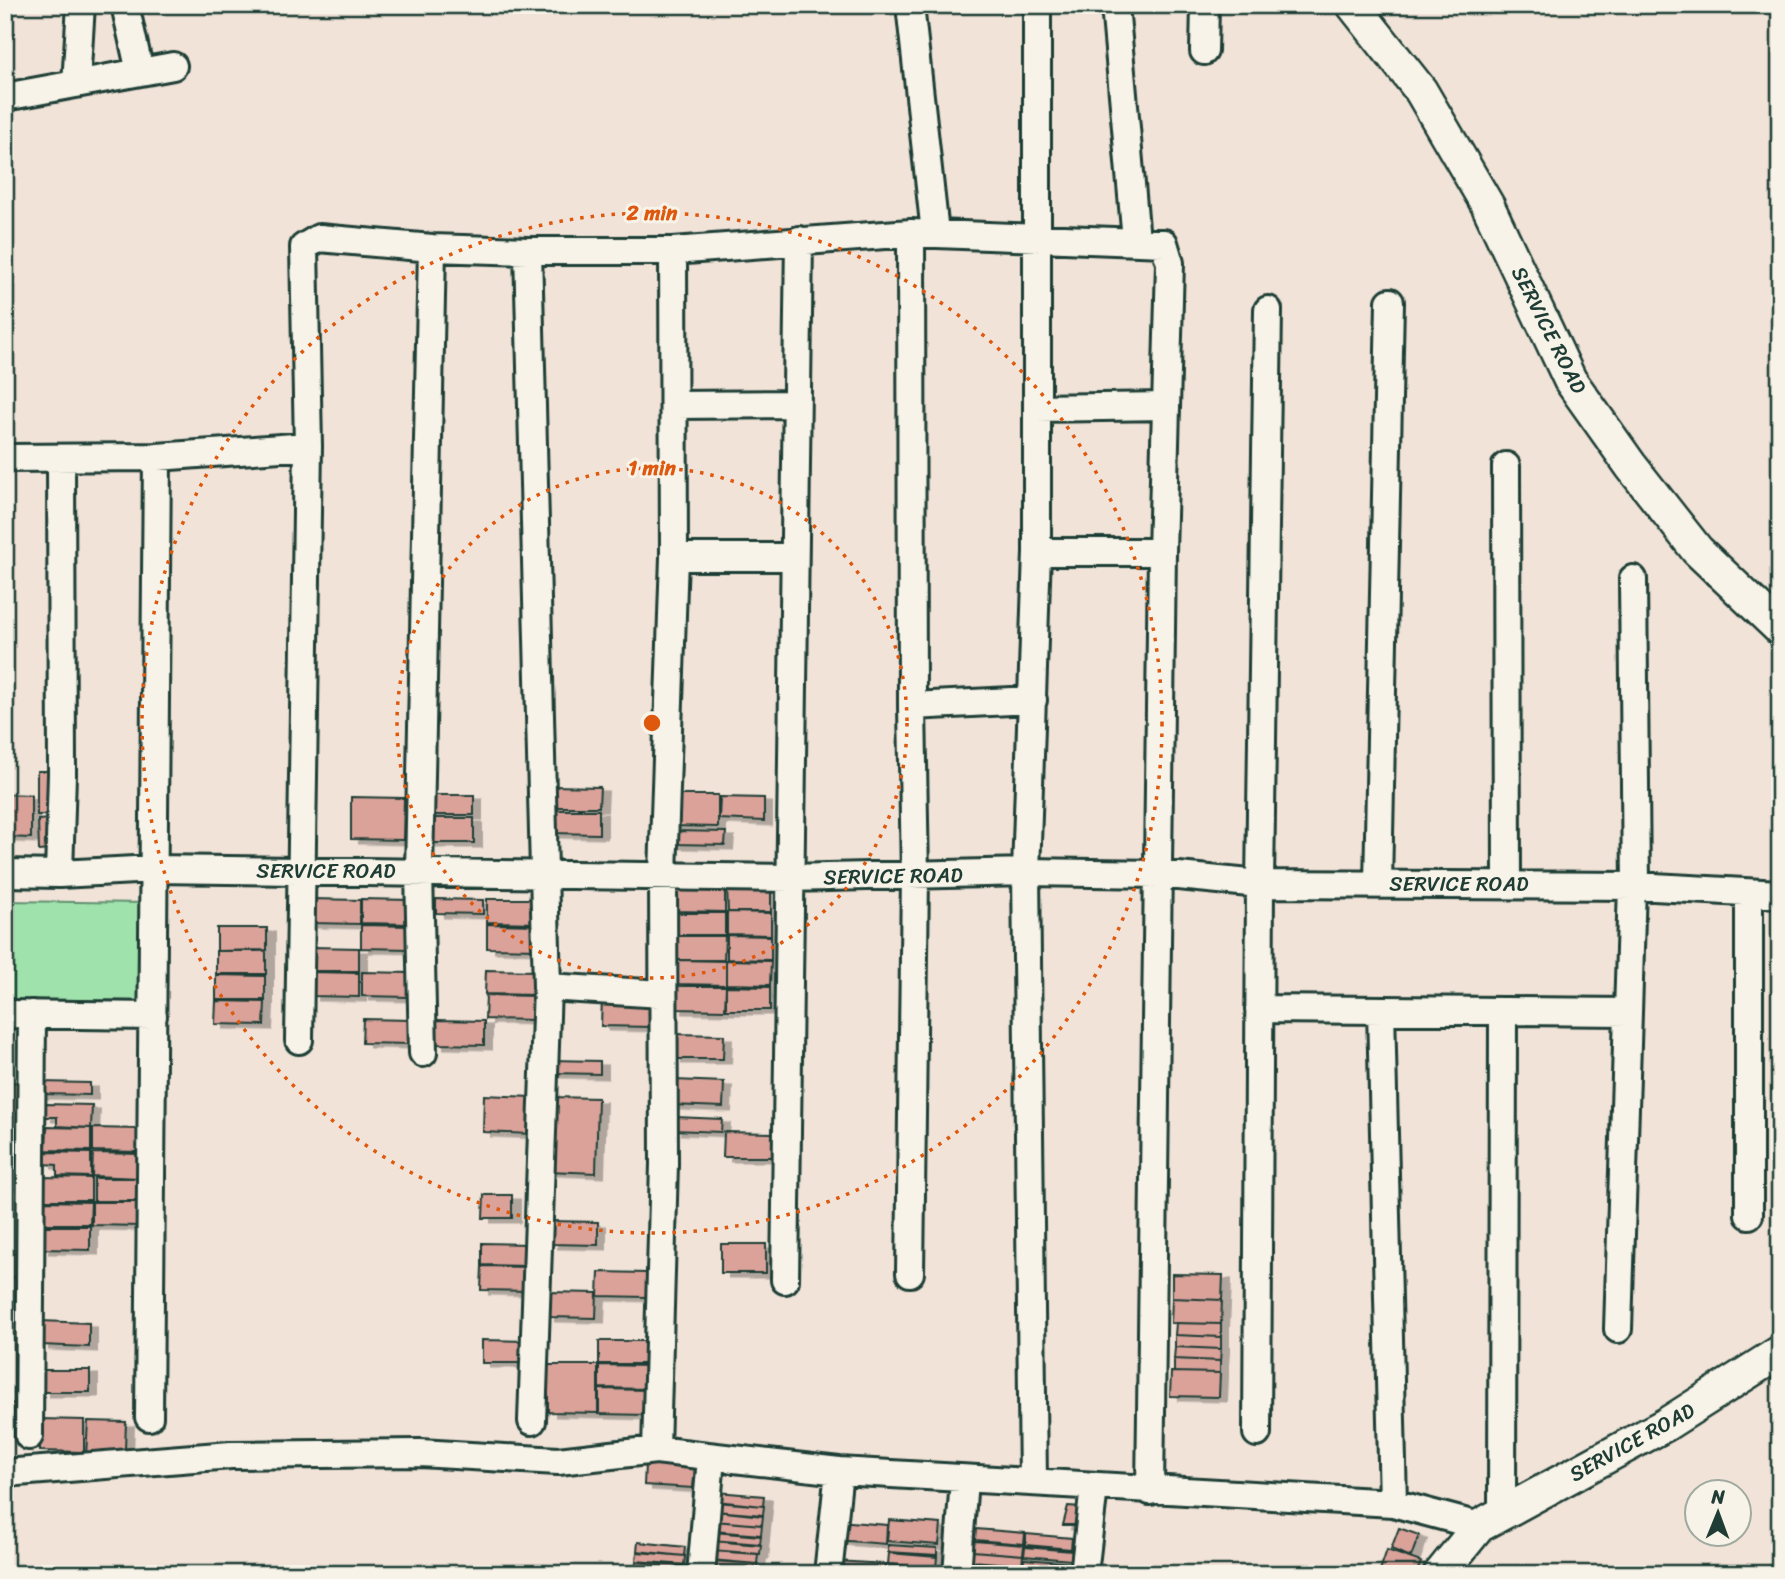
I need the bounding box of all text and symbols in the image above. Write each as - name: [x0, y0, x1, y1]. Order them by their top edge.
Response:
- text: 2 min: [626, 194, 678, 232]
- street label: SERVICE ROAD: [1500, 259, 1598, 401]
- text: 1 min: [628, 449, 677, 487]
- centre of rings: [640, 711, 664, 735]
- street label: SERVICE ROAD: [256, 852, 396, 890]
- street label: SERVICE ROAD: [823, 856, 963, 896]
- street label: SERVICE ROAD: [1389, 865, 1529, 903]
- street label: SERVICE ROAD: [1562, 1391, 1703, 1492]
- north arrow: [1684, 1478, 1754, 1548]
- text: N: [1710, 1480, 1726, 1513]

